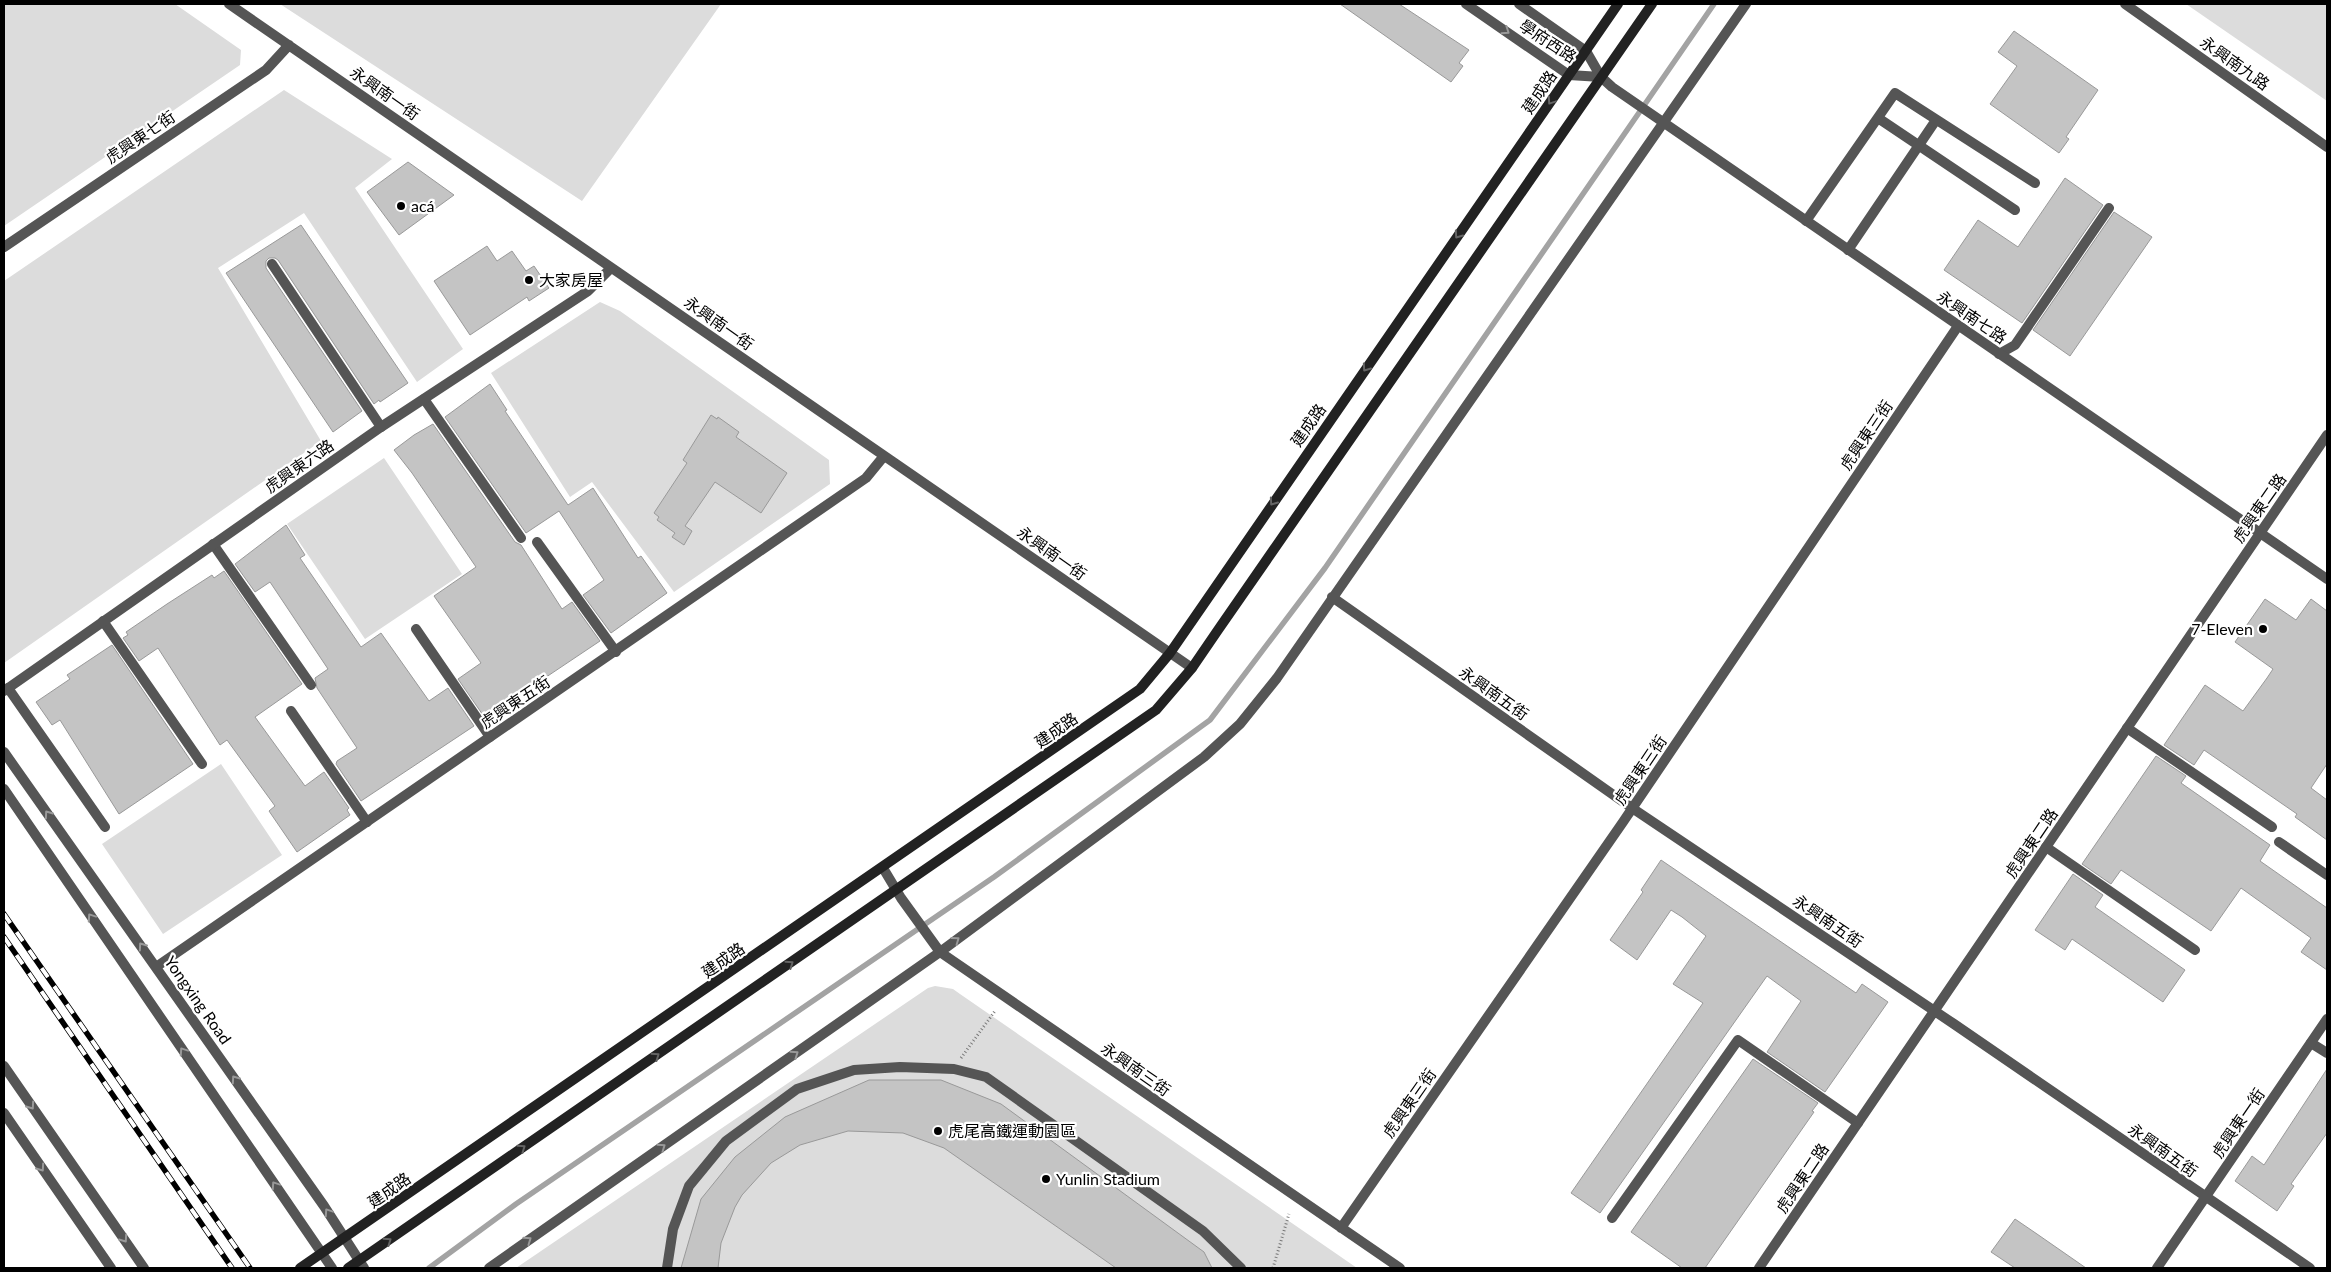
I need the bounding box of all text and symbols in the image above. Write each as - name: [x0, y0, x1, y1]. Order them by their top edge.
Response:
- street label: 學府西路: [1516, 15, 1580, 66]
- one-way arrow: [1500, 25, 1510, 34]
- street label: 永興南九路: [2197, 32, 2274, 93]
- street label: 永興南一街: [347, 62, 424, 123]
- street label: 建成路: [1517, 67, 1560, 117]
- one-way arrow: [1548, 96, 1557, 105]
- street label: 虎興東七街: [101, 106, 178, 167]
- place label: acá: [411, 196, 435, 215]
- marker: acá: [395, 200, 407, 212]
- one-way arrow: [1455, 229, 1464, 239]
- place label: 大家房屋: [539, 270, 603, 289]
- marker: 大家房屋: [523, 274, 535, 286]
- street label: 永興南七路: [1934, 286, 2011, 347]
- street label: 永興南一街: [681, 292, 758, 353]
- one-way arrow: [1363, 363, 1372, 372]
- street label: 虎興東三街: [1835, 396, 1896, 473]
- street label: 建成路: [1286, 400, 1329, 450]
- street label: 虎興東六路: [260, 435, 337, 496]
- street label: 虎興東二路: [2228, 469, 2289, 546]
- one-way arrow: [1270, 496, 1279, 506]
- street label: 永興南一街: [1014, 522, 1091, 583]
- place label: 7-Eleven: [2191, 619, 2253, 638]
- marker: 7-Eleven: [2257, 623, 2269, 635]
- street label: 永興南五街: [1456, 662, 1533, 723]
- street label: 虎興東五街: [476, 671, 553, 732]
- street label: 建成路: [1031, 708, 1081, 751]
- street label: 虎興東三街: [1609, 731, 1670, 808]
- street label: 虎興東二路: [2000, 804, 2061, 881]
- one-way arrow: [45, 811, 53, 820]
- street label: 永興南五街: [1790, 890, 1867, 951]
- one-way arrow: [88, 913, 98, 922]
- one-way arrow: [950, 937, 960, 946]
- street label: 建成路: [698, 938, 748, 981]
- one-way arrow: [139, 943, 148, 952]
- street label: Yongxing Road: [161, 952, 236, 1047]
- one-way arrow: [784, 961, 793, 970]
- street label: 永興南三街: [1098, 1038, 1175, 1099]
- one-way arrow: [180, 1047, 189, 1056]
- one-way arrow: [789, 1051, 798, 1060]
- one-way arrow: [650, 1053, 660, 1062]
- street label: 虎興東三街: [1378, 1064, 1439, 1141]
- one-way arrow: [232, 1076, 241, 1085]
- street label: 虎興東一街: [2207, 1084, 2268, 1161]
- one-way arrow: [25, 1100, 34, 1109]
- street label: 永興南五街: [2125, 1119, 2202, 1180]
- place label: 虎尾高鐵運動園區: [948, 1121, 1076, 1140]
- marker: 虎尾高鐵運動園區: [932, 1125, 944, 1137]
- street label: 虎興東二路: [1771, 1139, 1832, 1216]
- one-way arrow: [656, 1144, 665, 1153]
- one-way arrow: [517, 1145, 526, 1155]
- one-way arrow: [35, 1162, 44, 1171]
- street label: 建成路: [364, 1168, 414, 1211]
- place label: Yunlin Stadium: [1056, 1169, 1160, 1188]
- marker: Yunlin Stadium: [1040, 1173, 1052, 1185]
- one-way arrow: [272, 1181, 281, 1190]
- one-way arrow: [325, 1209, 334, 1218]
- one-way arrow: [118, 1234, 127, 1243]
- one-way arrow: [523, 1237, 532, 1246]
- one-way arrow: [382, 1238, 392, 1247]

